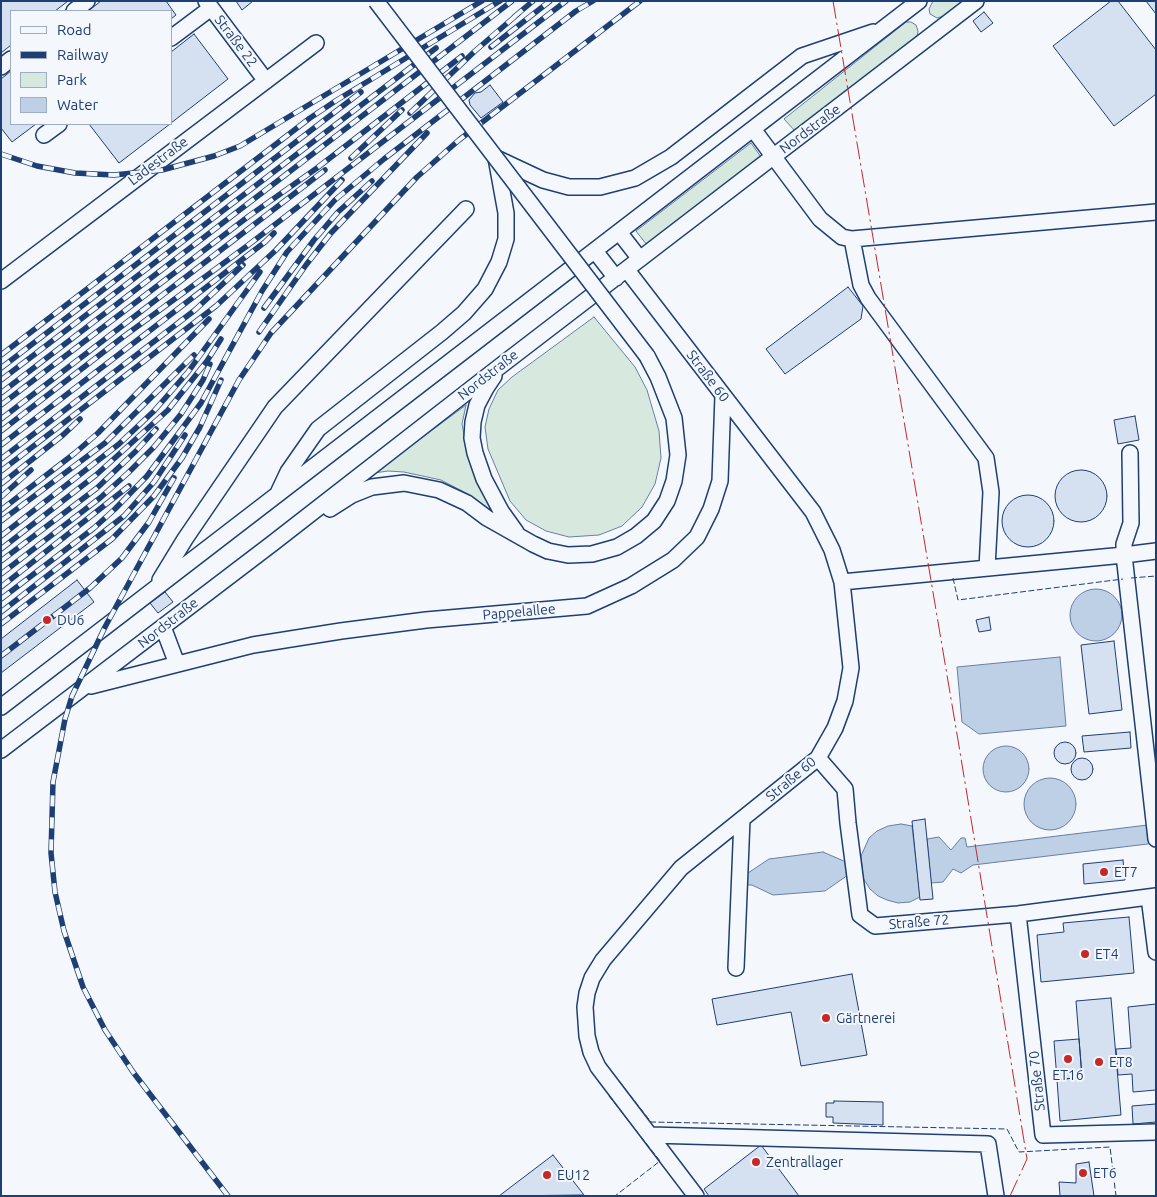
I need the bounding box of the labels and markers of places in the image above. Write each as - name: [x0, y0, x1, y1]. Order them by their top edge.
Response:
- place label: DU6: [57, 612, 84, 628]
- marker: DU6: [41, 614, 53, 626]
- place label: ET7: [1114, 864, 1138, 880]
- marker: ET7: [1098, 866, 1110, 878]
- place label: ET4: [1095, 946, 1119, 962]
- marker: ET4: [1079, 948, 1091, 960]
- place label: Gärtnerei: [836, 1010, 895, 1026]
- marker: Gärtnerei: [820, 1012, 832, 1024]
- marker: ET16: [1062, 1053, 1074, 1065]
- place label: ET8: [1109, 1054, 1133, 1070]
- marker: ET8: [1093, 1056, 1105, 1068]
- place label: ET16: [1052, 1067, 1084, 1083]
- place label: Zentrallager: [766, 1154, 843, 1170]
- marker: Zentrallager: [750, 1156, 762, 1168]
- place label: ET6: [1093, 1165, 1117, 1181]
- place label: EU12: [557, 1167, 590, 1183]
- marker: ET6: [1077, 1167, 1089, 1179]
- marker: EU12: [541, 1169, 553, 1181]

